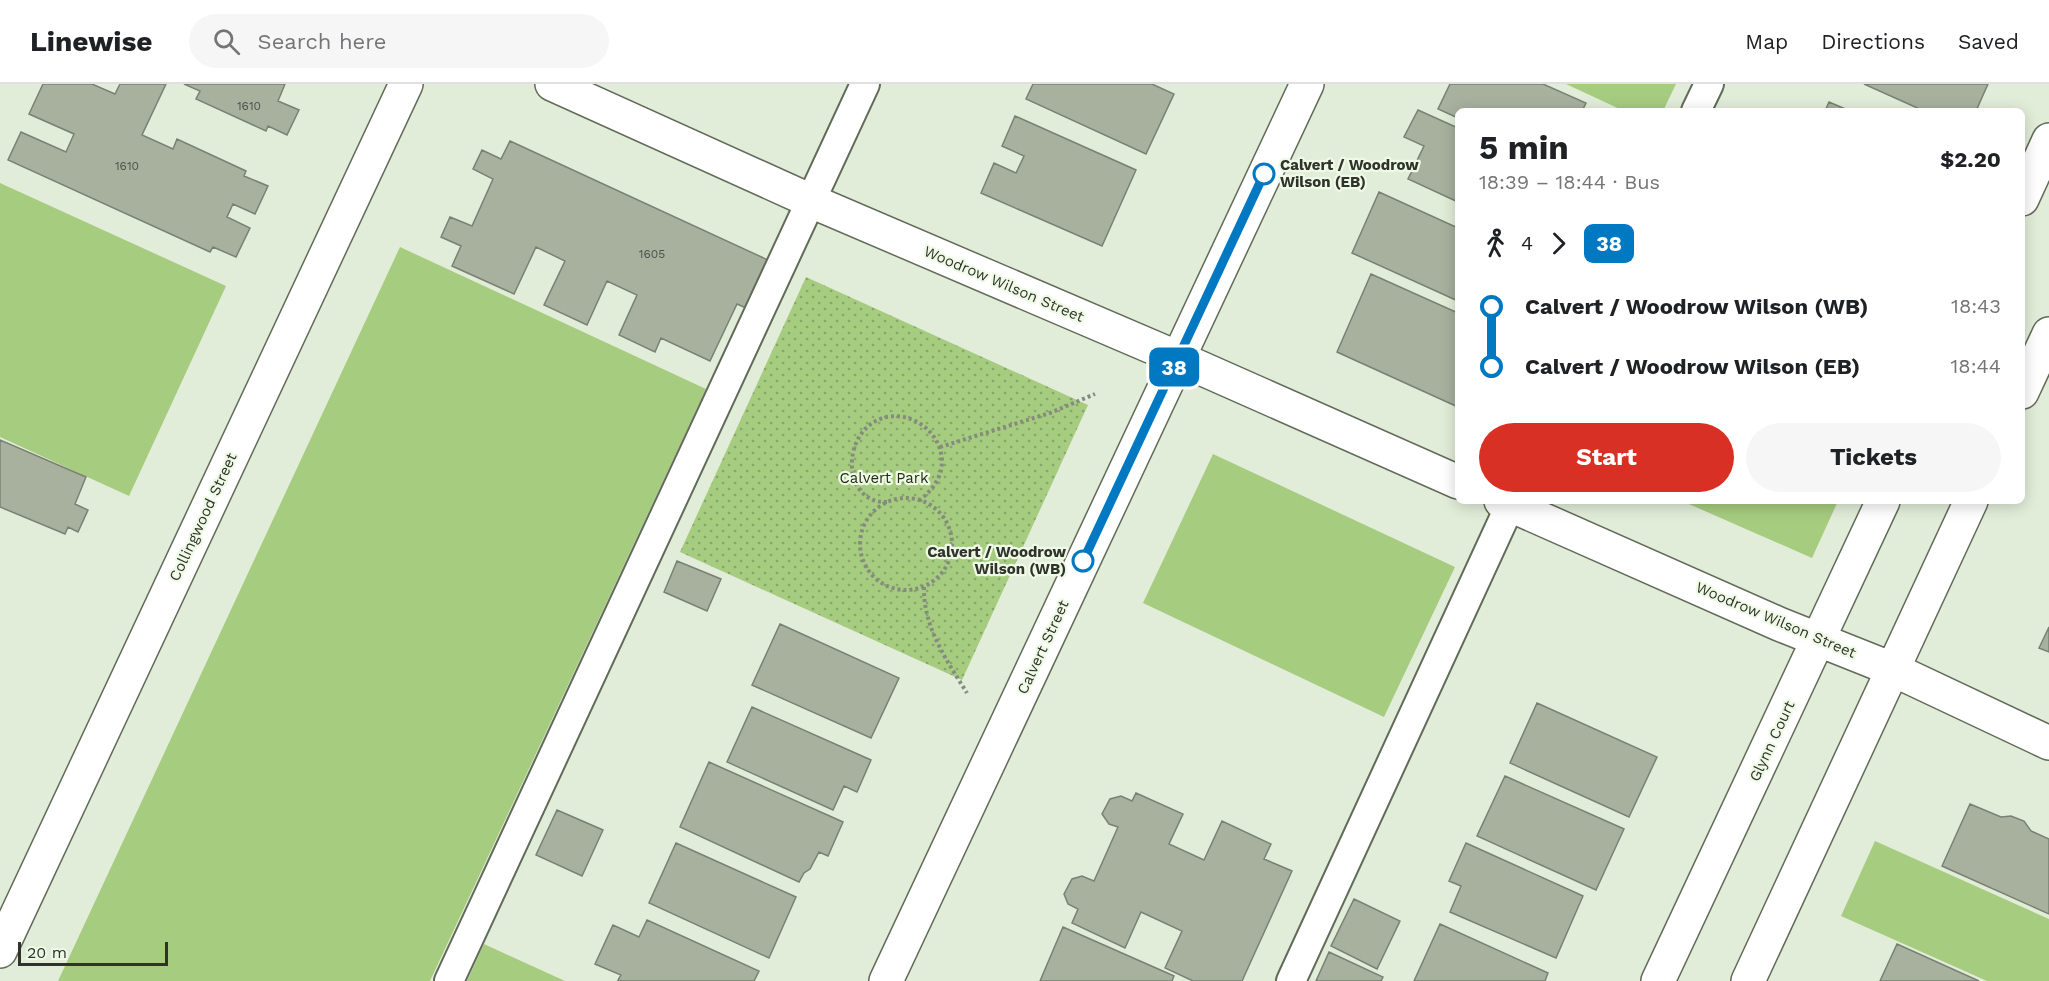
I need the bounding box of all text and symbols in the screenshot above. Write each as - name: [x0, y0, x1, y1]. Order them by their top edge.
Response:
- search box: [189, 14, 609, 68]
- text: Linewise: [30, 25, 153, 58]
- icon: search: [210, 25, 243, 58]
- text: Search here: [258, 29, 387, 54]
- text: Map: [1745, 29, 1788, 54]
- text: Directions: [1821, 29, 1925, 54]
- text: Saved: [1958, 29, 2019, 54]
- house number: 1610: [237, 99, 261, 113]
- text: 5 min: [1479, 128, 1569, 167]
- text: $2.20: [1940, 147, 2001, 172]
- place label: Calvert / Woodrow Wilson (EB): [1280, 156, 1419, 191]
- house number: 1610: [115, 159, 139, 173]
- marker: Calvert / Woodrow Wilson (EB): [1253, 163, 1275, 185]
- text: 18:39 – 18:44 · Bus: [1479, 170, 1660, 194]
- icon: walk: [1479, 227, 1512, 260]
- icon: forward: [1542, 227, 1575, 260]
- text: 4: [1521, 231, 1533, 255]
- text: 38: [1596, 231, 1622, 256]
- street label: Woodrow Wilson Street: [921, 242, 1088, 326]
- house number: 1605: [639, 247, 665, 261]
- text: Calvert / Woodrow Wilson (WB): [1525, 294, 1868, 319]
- text: 18:43: [1951, 294, 2001, 318]
- line badge: 38: [1147, 348, 1201, 386]
- text: Calvert / Woodrow Wilson (EB): [1525, 354, 1860, 379]
- text: 18:44: [1951, 354, 2001, 378]
- text: 38: [1161, 355, 1187, 380]
- button: Start: [1479, 423, 1734, 492]
- button: Tickets: [1746, 423, 2001, 492]
- street label: Collingwood Street: [165, 449, 241, 584]
- park label: Calvert Park: [840, 469, 929, 487]
- place label: Calvert / Woodrow Wilson (WB): [927, 543, 1066, 578]
- marker: Calvert / Woodrow Wilson (WB): [1072, 550, 1094, 572]
- street label: Woodrow Wilson Street: [1693, 578, 1860, 662]
- street label: Calvert Street: [1013, 596, 1073, 697]
- street label: Glynn Court: [1745, 697, 1799, 784]
- scale bar: [18, 939, 168, 966]
- text: 20 m: [27, 943, 67, 962]

